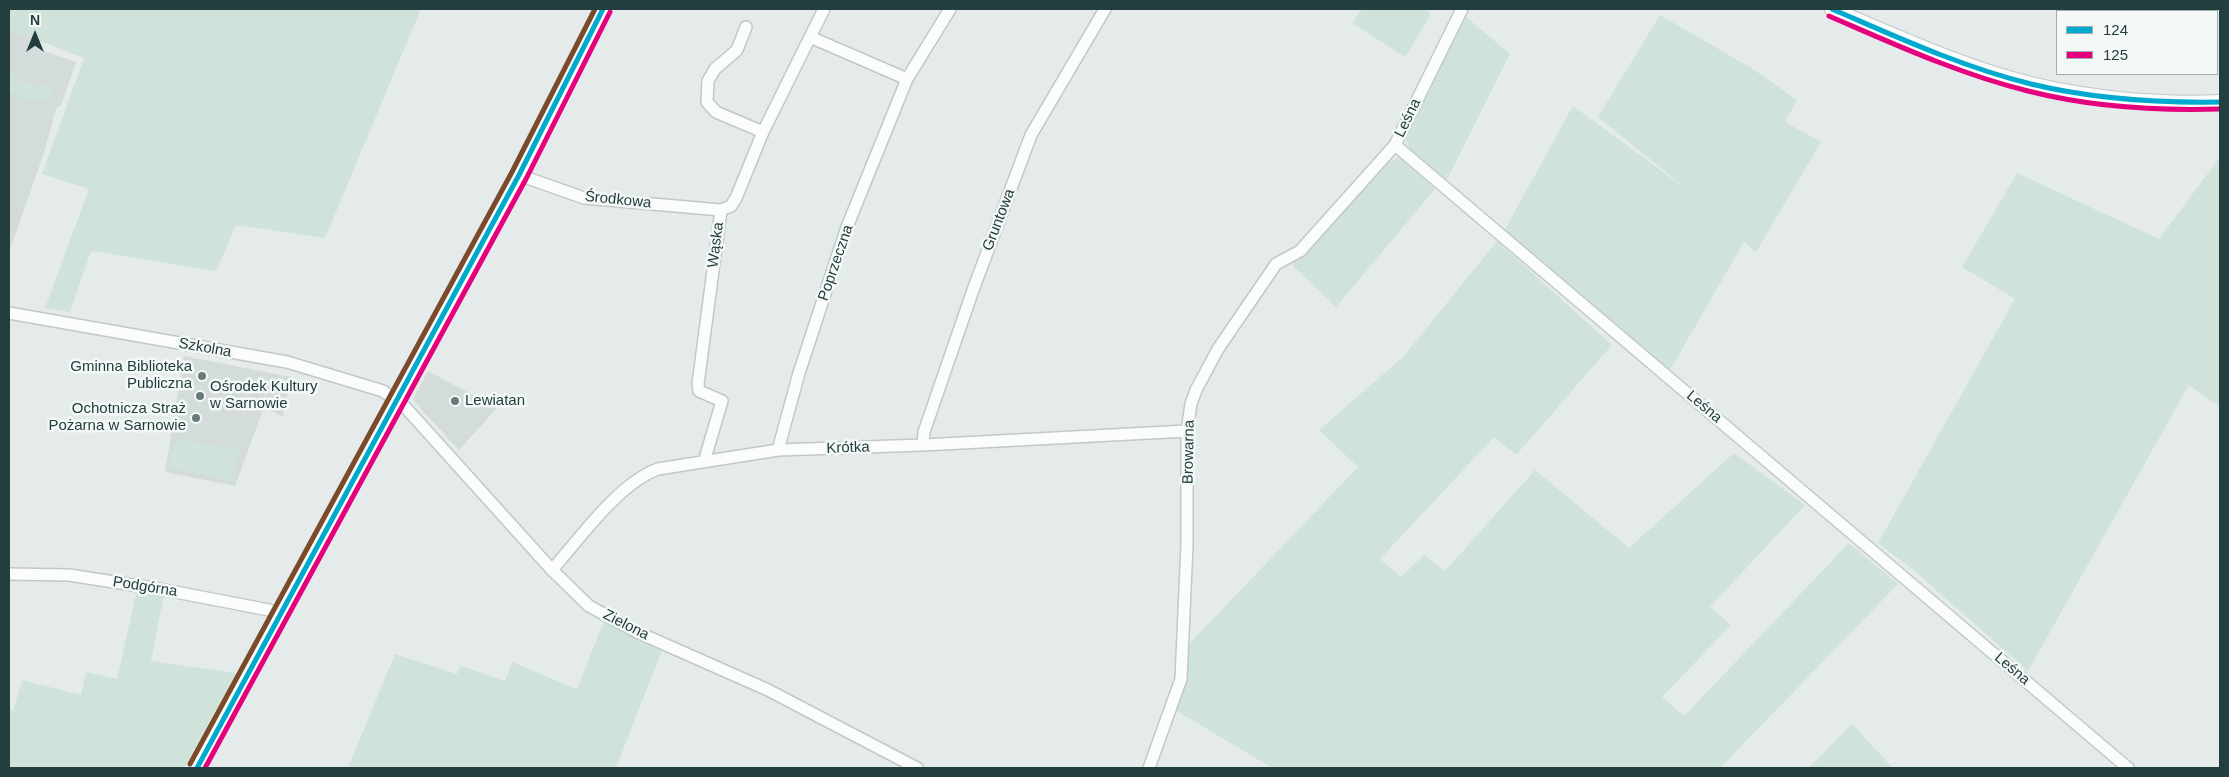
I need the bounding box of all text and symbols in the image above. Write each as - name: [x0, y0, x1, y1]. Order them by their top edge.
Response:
- north arrow: [10, 10, 60, 60]
- legend: [2056, 10, 2219, 75]
- text: N: [30, 12, 40, 28]
- text: 124: [2103, 21, 2128, 38]
- text: 125: [2103, 46, 2128, 63]
- street label: Leśna: [1391, 96, 1425, 140]
- street label: Gruntowa: [979, 186, 1019, 254]
- street label: Środkowa: [584, 188, 652, 212]
- street label: Wąska: [704, 221, 728, 269]
- street label: Poprzeczna: [815, 223, 857, 303]
- street label: Szkolna: [177, 335, 233, 361]
- place label: Gminna Biblioteka Publiczna: [70, 358, 192, 393]
- marker: Gminna Biblioteka Publiczna: [196, 370, 208, 382]
- place label: Ośrodek Kultury w Sarnowie: [210, 378, 318, 413]
- street label: Leśna: [1683, 387, 1725, 427]
- marker: Ośrodek Kultury w Sarnowie: [194, 390, 206, 402]
- place label: Lewiatan: [465, 392, 525, 410]
- marker: Lewiatan: [449, 395, 461, 407]
- place label: Ochotnicza Straż Pożarna w Sarnowie: [48, 400, 186, 435]
- marker: Ochotnicza Straż Pożarna w Sarnowie: [190, 412, 202, 424]
- street label: Browarna: [1179, 420, 1199, 484]
- street label: Krótka: [826, 438, 870, 458]
- street label: Podgórna: [111, 573, 179, 601]
- street label: Zielona: [600, 606, 652, 644]
- street label: Leśna: [1991, 649, 2033, 689]

